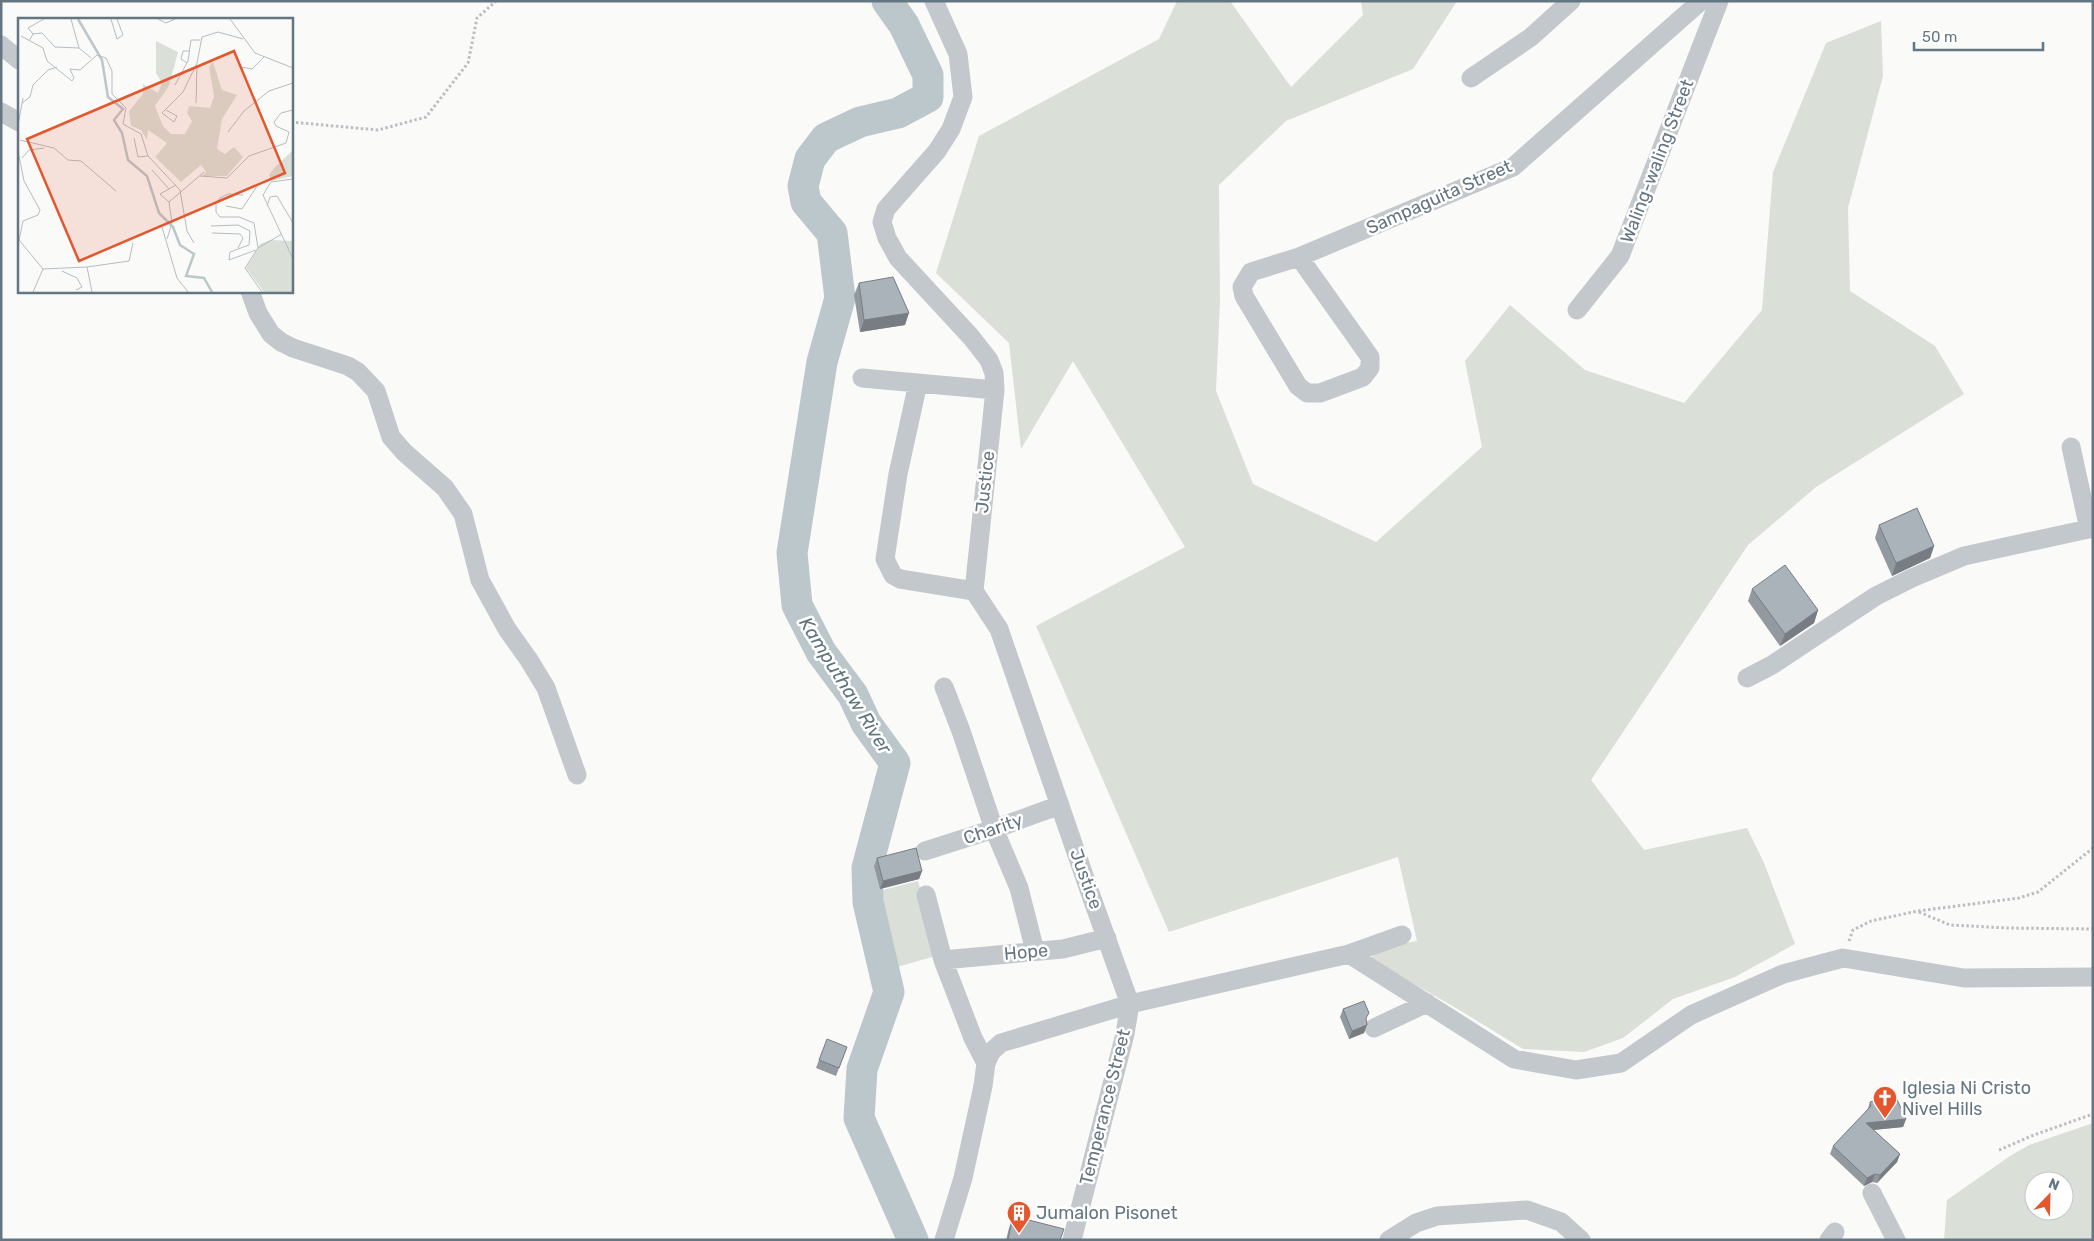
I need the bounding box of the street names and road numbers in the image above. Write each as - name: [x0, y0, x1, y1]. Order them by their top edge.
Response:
- street label: Waling-waling Street: [1616, 76, 1698, 246]
- street label: Sampaguita Street: [1363, 155, 1515, 239]
- street label: Justice: [971, 450, 999, 514]
- street label: Charity: [961, 809, 1026, 849]
- street label: Justice: [1065, 846, 1107, 912]
- street label: Hope: [1003, 939, 1049, 965]
- street label: Temperance Street: [1075, 1027, 1135, 1187]

